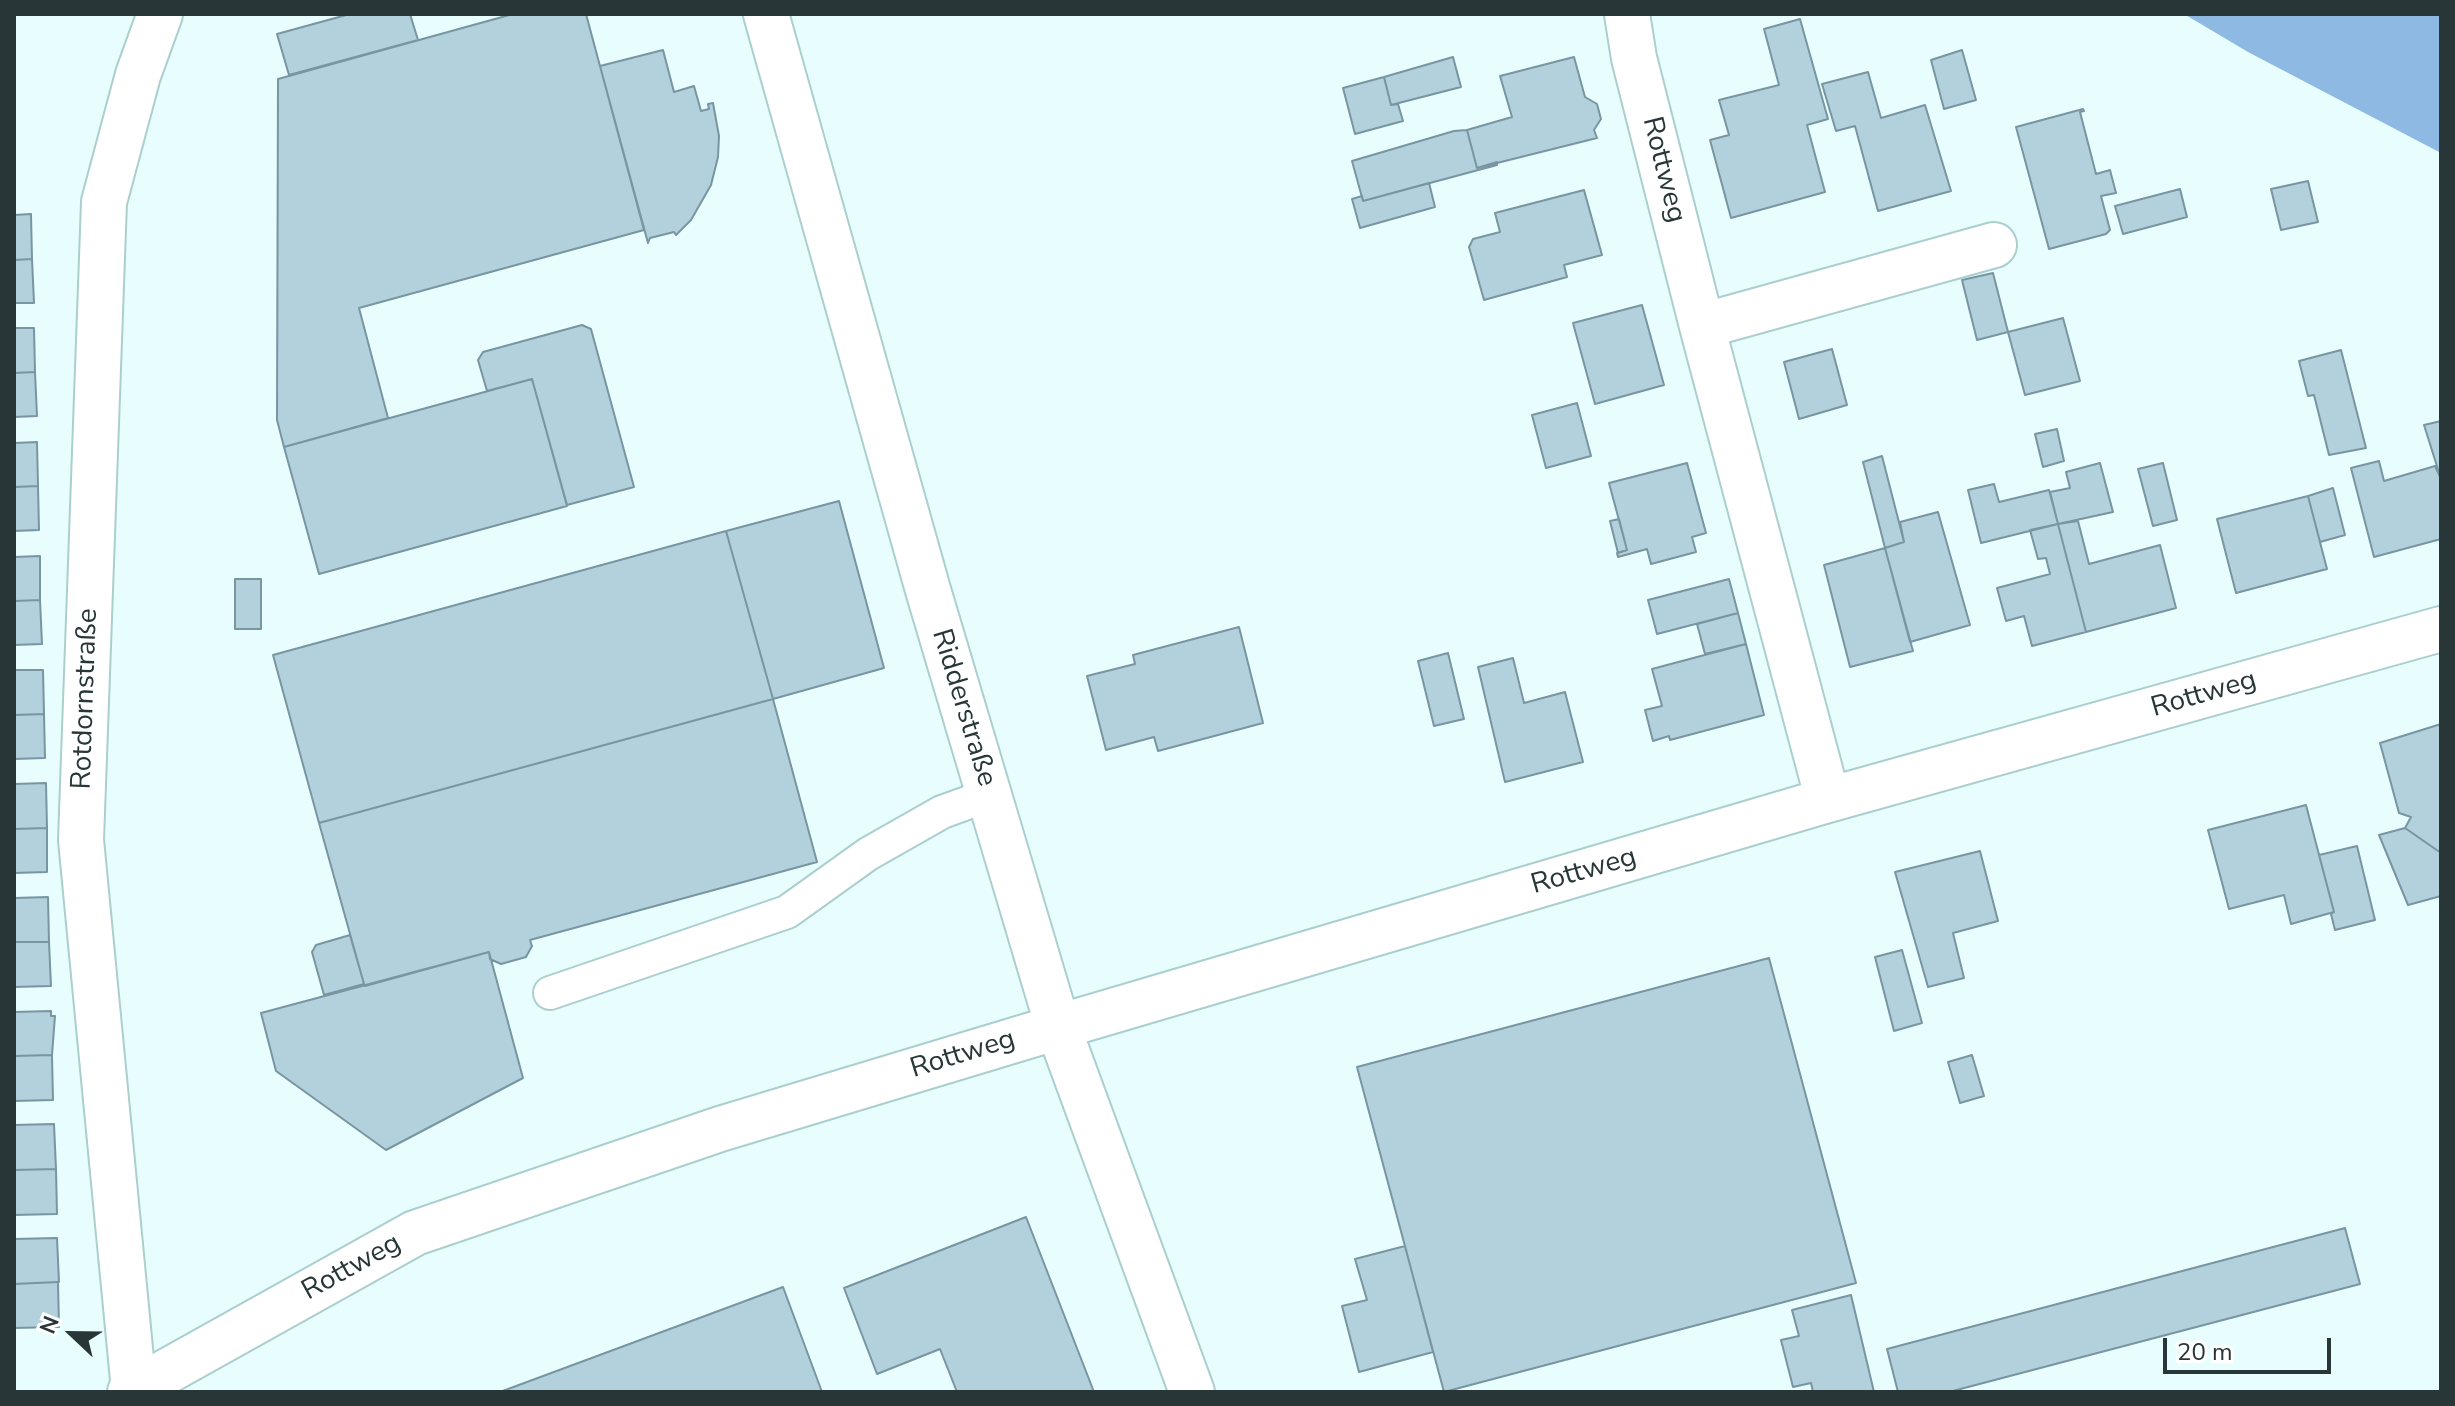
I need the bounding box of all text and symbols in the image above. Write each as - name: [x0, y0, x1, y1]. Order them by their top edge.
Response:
- street label: Rottweg: [1634, 114, 1692, 226]
- street label: Rotdornstraße: [66, 608, 106, 790]
- street label: Ridderstraße: [923, 625, 1003, 791]
- street label: Rottweg: [2148, 664, 2260, 726]
- street label: Rottweg: [1528, 841, 1640, 903]
- street label: Rottweg: [906, 1023, 1020, 1087]
- street label: Rottweg: [297, 1227, 407, 1309]
- north arrow: [32, 1294, 112, 1374]
- text: N: [33, 1312, 67, 1338]
- scale bar: [2167, 1322, 2335, 1372]
- text: 20 m: [2177, 1336, 2233, 1368]

